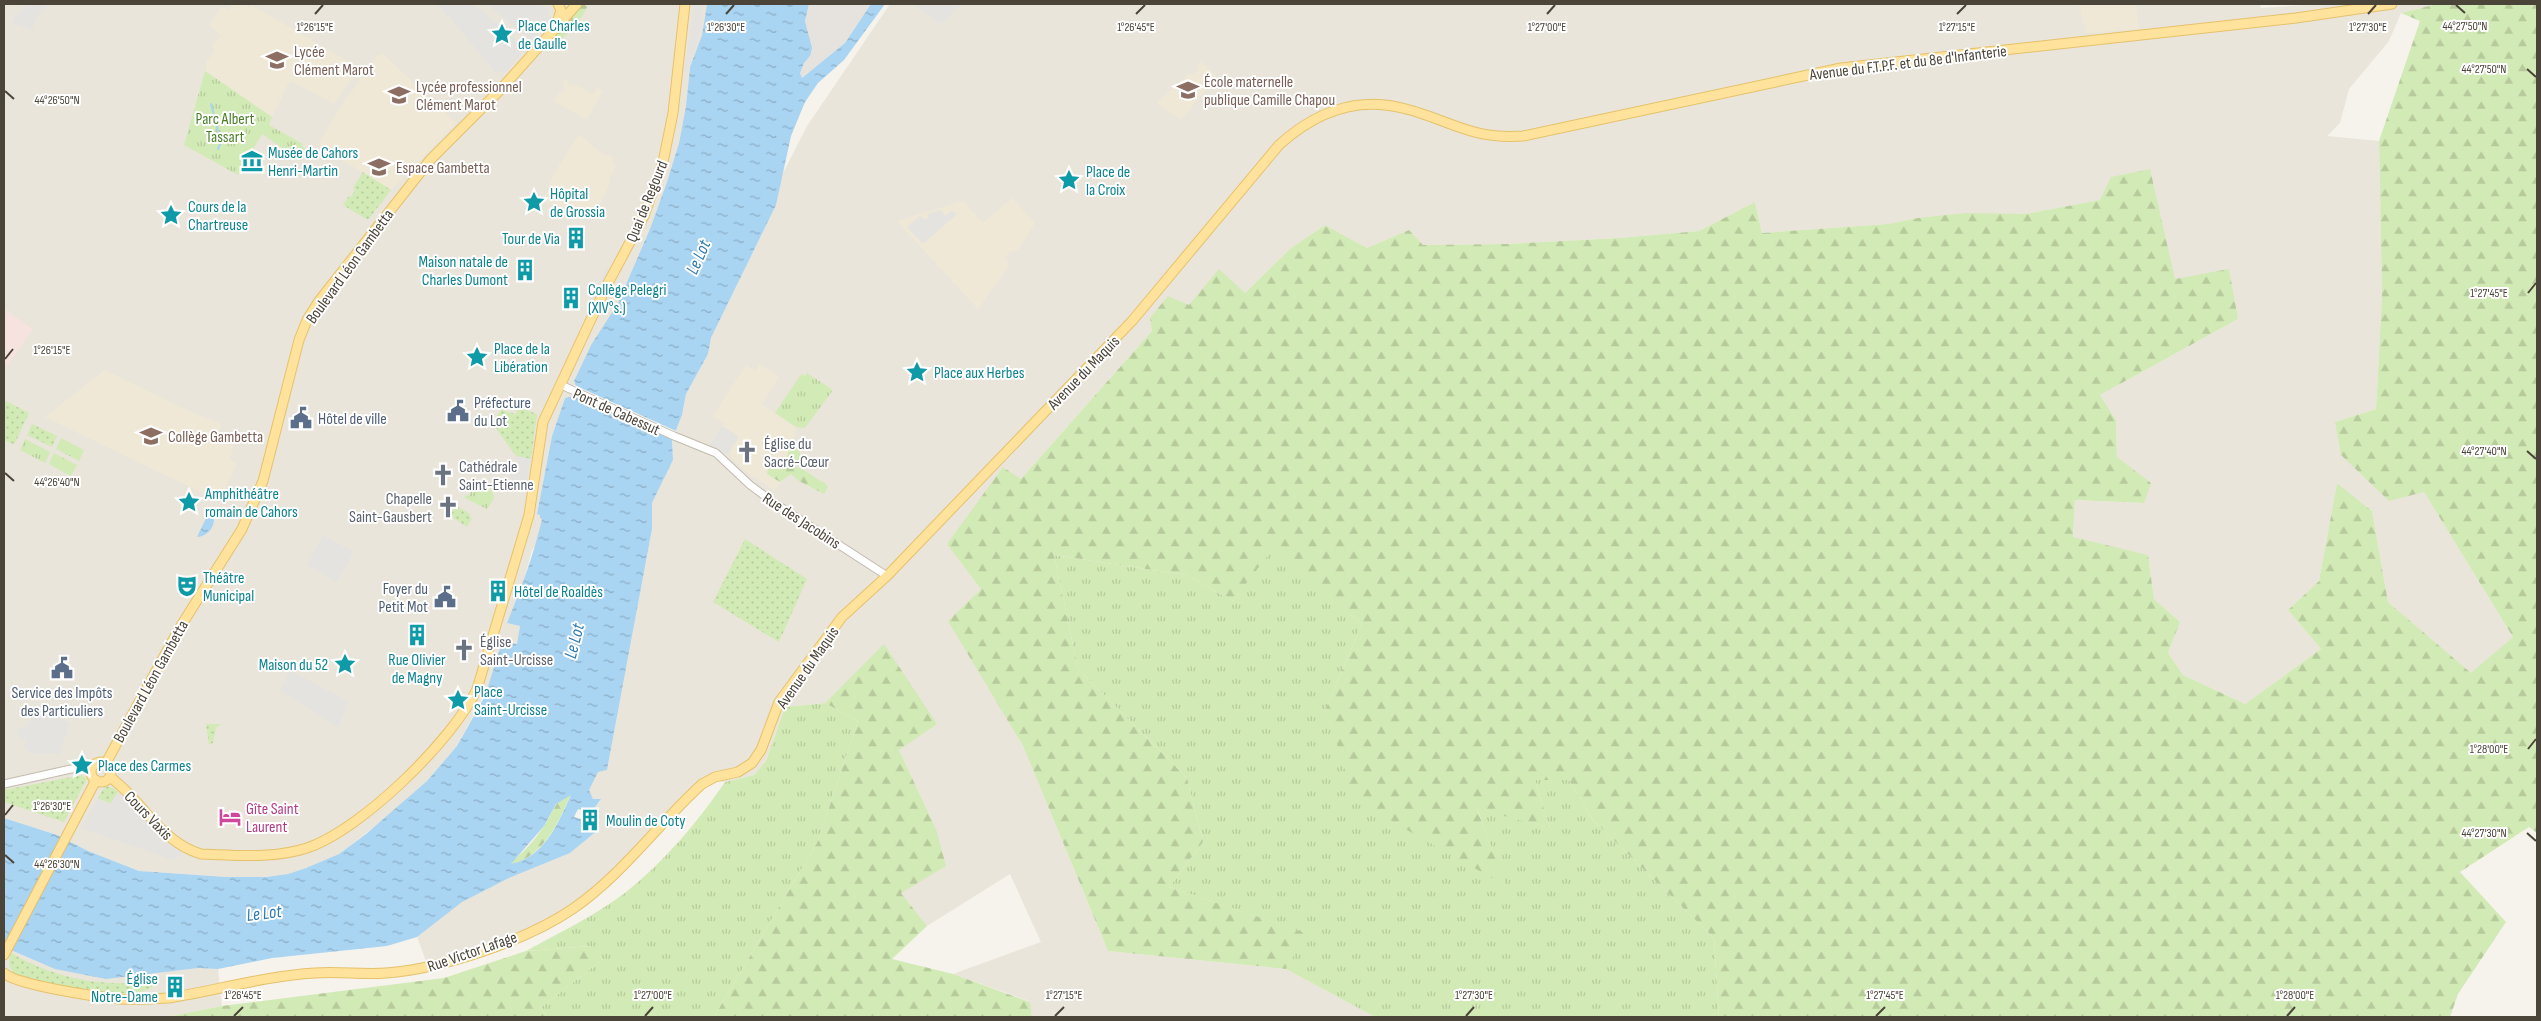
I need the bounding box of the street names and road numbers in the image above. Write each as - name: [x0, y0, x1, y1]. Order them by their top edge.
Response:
- street label: Avenue du F.T.P.F. et du 8e d'Infanterie: [1808, 42, 2008, 85]
- street label: Quai de Regourd: [622, 158, 672, 245]
- street label: Boulevard Léon Gambetta: [302, 206, 398, 328]
- street label: Avenue du Maquis: [1043, 332, 1124, 415]
- street label: Pont de Cabessut: [570, 385, 663, 440]
- street label: Rue des Jacobins: [759, 489, 844, 554]
- street label: Boulevard Léon Gambetta: [110, 617, 193, 746]
- street label: Avenue du Maquis: [773, 623, 843, 713]
- street label: Cours Vaxis: [120, 787, 176, 845]
- street label: Rue Victor Lafage: [425, 928, 520, 977]

